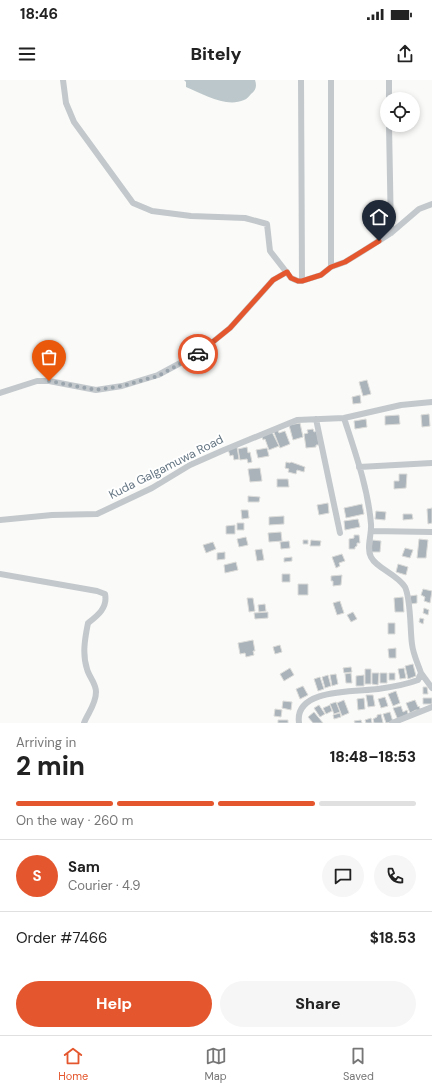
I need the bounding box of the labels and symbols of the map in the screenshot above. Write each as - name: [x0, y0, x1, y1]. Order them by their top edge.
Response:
- pin: [362, 200, 396, 241]
- courier: [178, 334, 218, 374]
- pin: [32, 340, 66, 381]
- street label: Kuda Galgamuwa Road: [106, 431, 226, 503]

